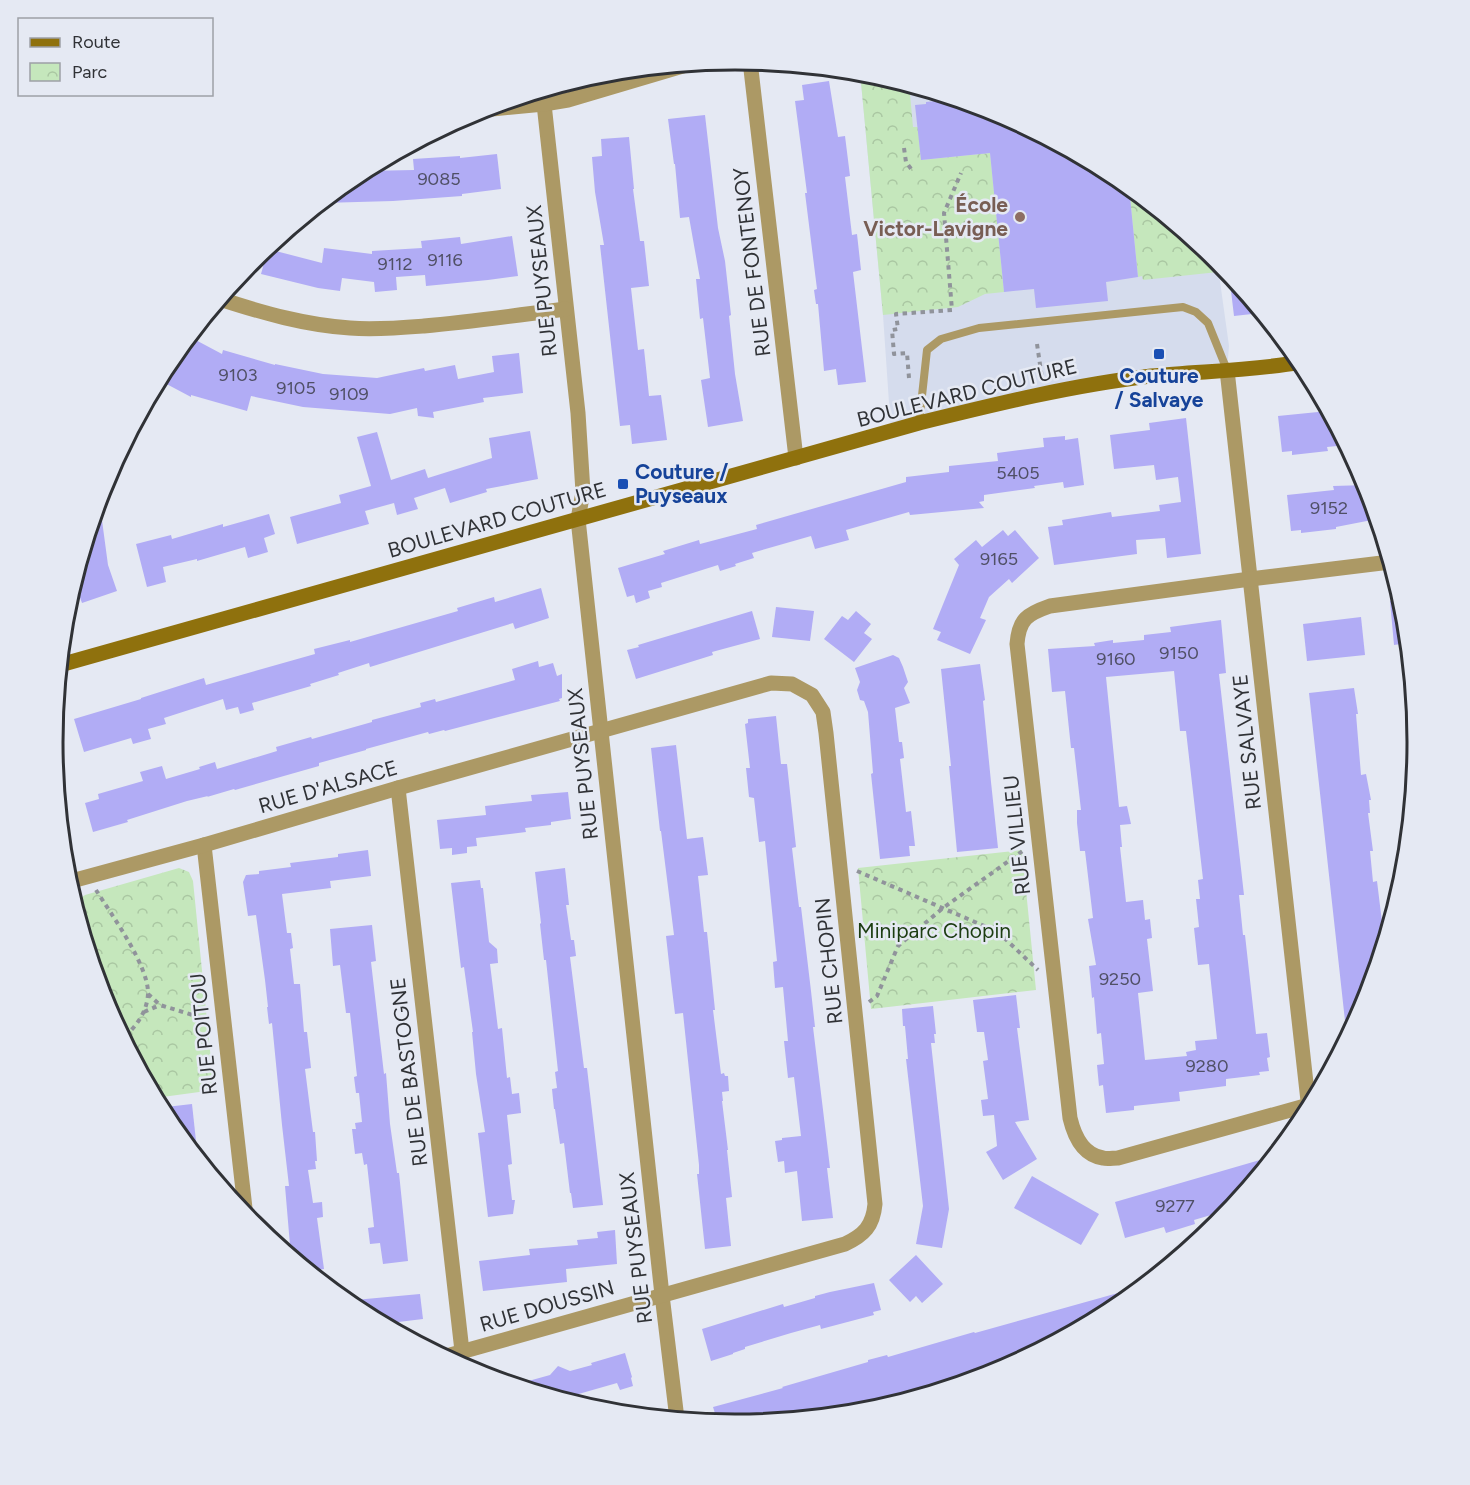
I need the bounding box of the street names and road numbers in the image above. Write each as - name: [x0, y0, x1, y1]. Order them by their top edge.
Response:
- street label: RUE DE FONTENOY: [727, 166, 776, 358]
- street label: RUE PUYSEAUX: [521, 204, 562, 358]
- street label: BOULEVARD COUTURE: [854, 353, 1080, 432]
- street label: BOULEVARD COUTURE: [385, 476, 609, 563]
- street label: RUE SALVAYE: [1227, 673, 1266, 811]
- street label: RUE PUYSEAUX: [562, 687, 603, 841]
- street label: RUE D'ALSACE: [255, 755, 400, 818]
- street label: RUE VILLIEU: [998, 774, 1035, 896]
- street label: RUE CHOPIN: [809, 897, 848, 1025]
- street label: RUE POITOU: [185, 972, 222, 1096]
- street label: RUE DE BASTOGNE: [385, 976, 432, 1168]
- street label: RUE PUYSEAUX: [614, 1171, 657, 1325]
- street label: RUE DOUSSIN: [477, 1274, 617, 1337]

